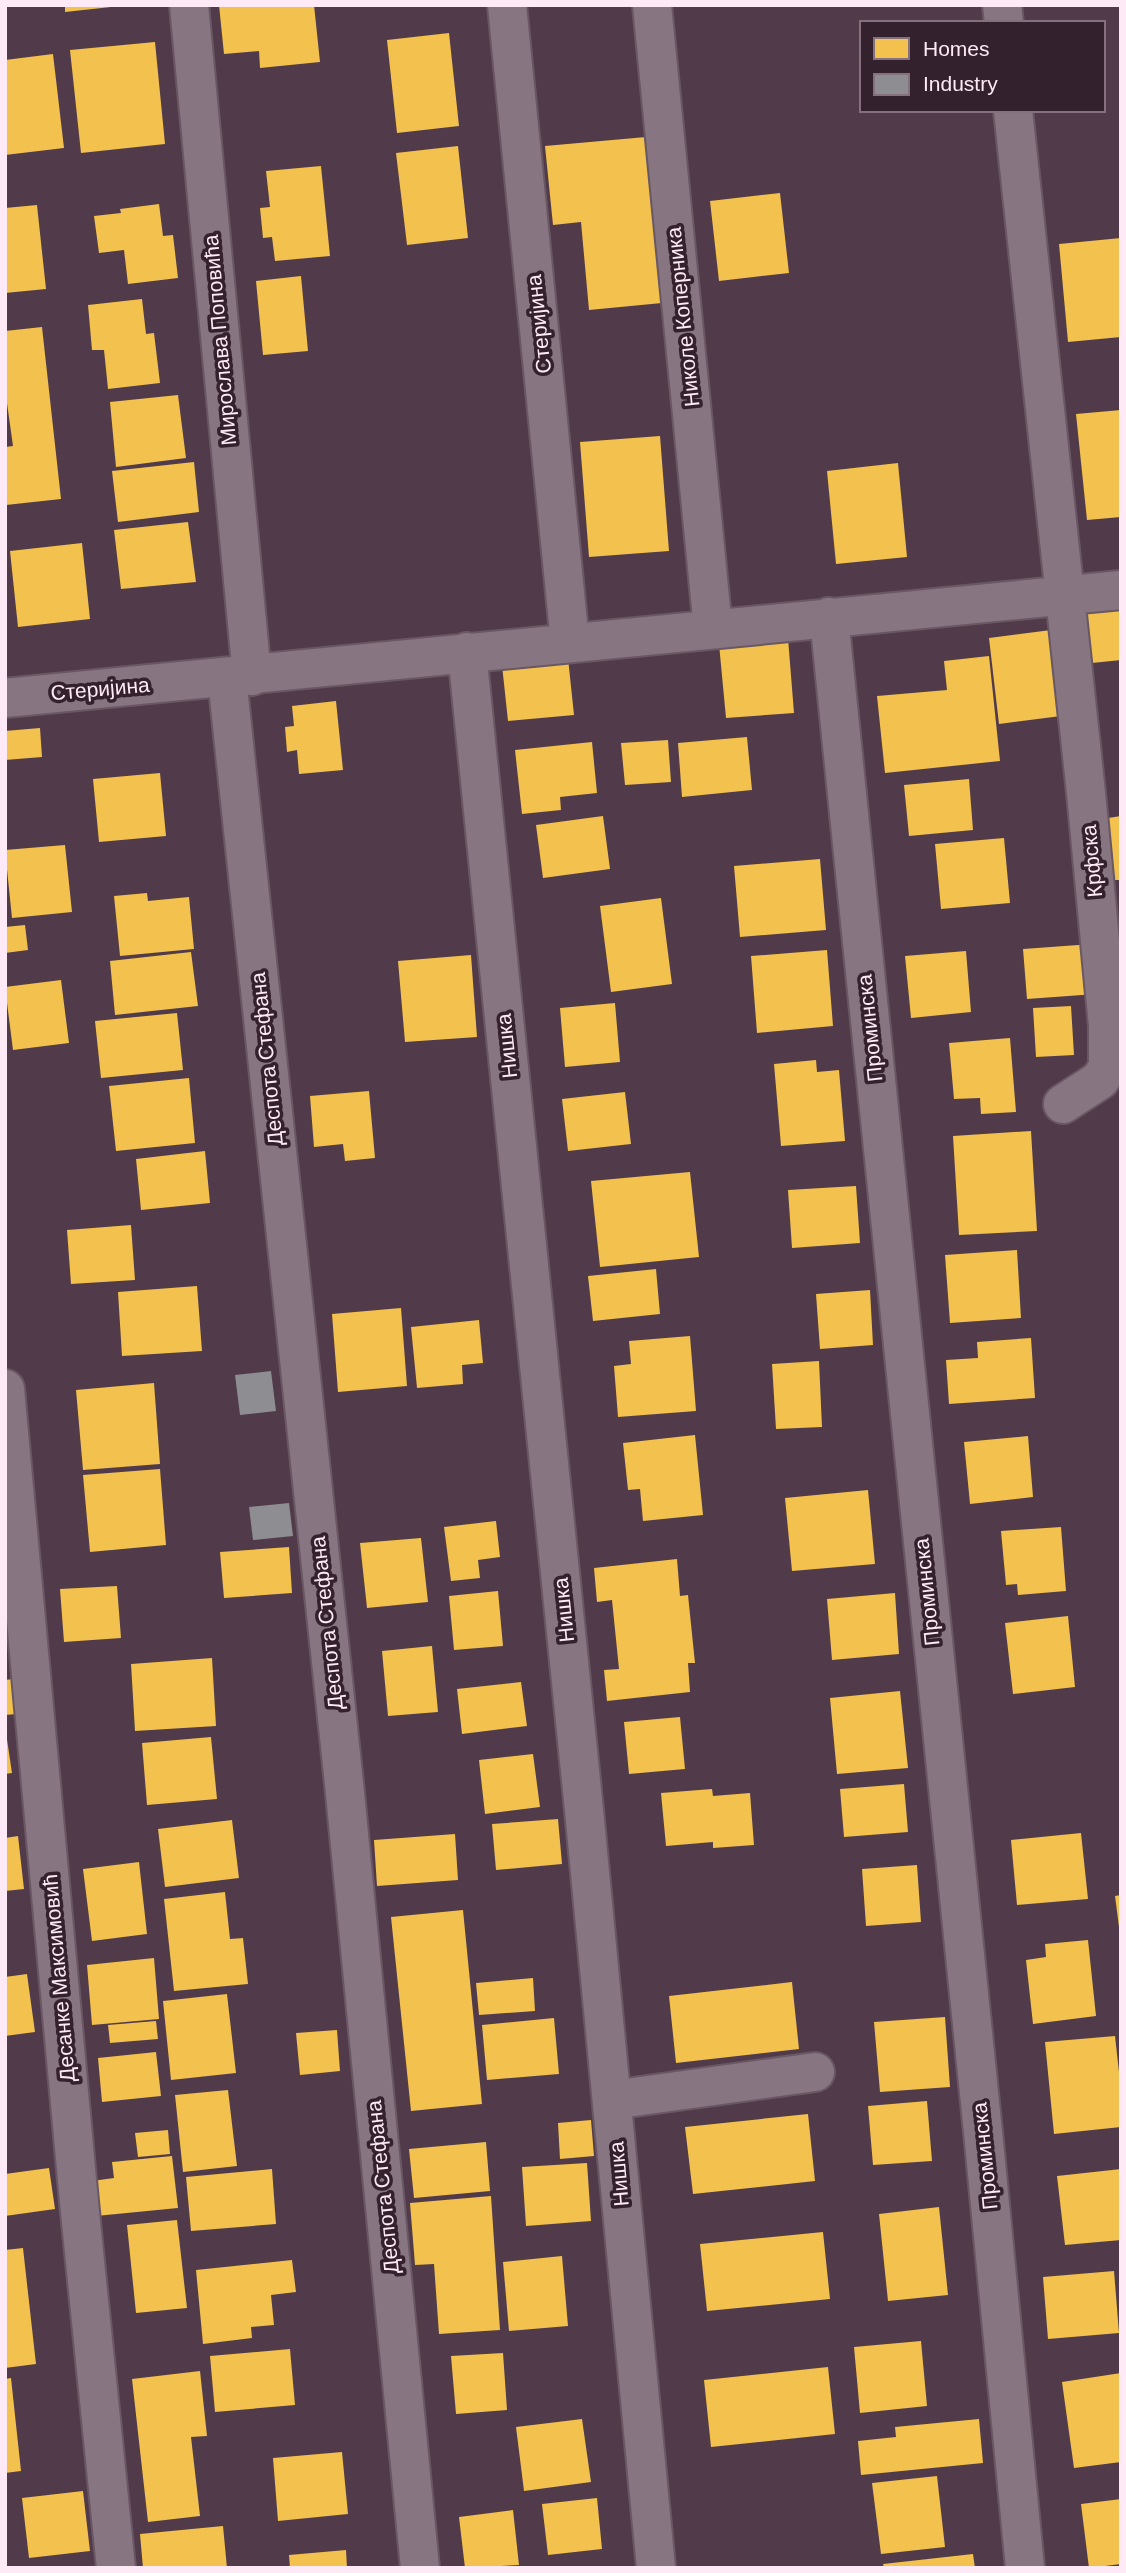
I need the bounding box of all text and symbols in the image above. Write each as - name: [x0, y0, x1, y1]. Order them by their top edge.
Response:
- legend: [860, 21, 1105, 112]
- text: Homes: [923, 37, 990, 60]
- text: Industry: [923, 72, 998, 95]
- street label: Николе Коперника: [662, 226, 703, 408]
- street label: Мирослава Поповића: [199, 233, 240, 446]
- street label: Стеријина: [522, 273, 555, 375]
- street label: Стеријина: [49, 673, 151, 704]
- street label: Крфска: [1077, 823, 1106, 898]
- street label: Деспота Стефана: [246, 971, 287, 1147]
- street label: Проминска: [852, 973, 887, 1083]
- street label: Нишка: [492, 1012, 521, 1080]
- street label: Деспота Стефана: [306, 1535, 347, 1711]
- street label: Проминска: [909, 1537, 944, 1647]
- street label: Нишка: [549, 1576, 578, 1644]
- street label: Десанке Максимовић: [38, 1873, 79, 2083]
- street label: Деспота Стефана: [362, 2099, 403, 2275]
- street label: Проминска: [967, 2101, 1002, 2211]
- street label: Нишка: [604, 2140, 633, 2207]

